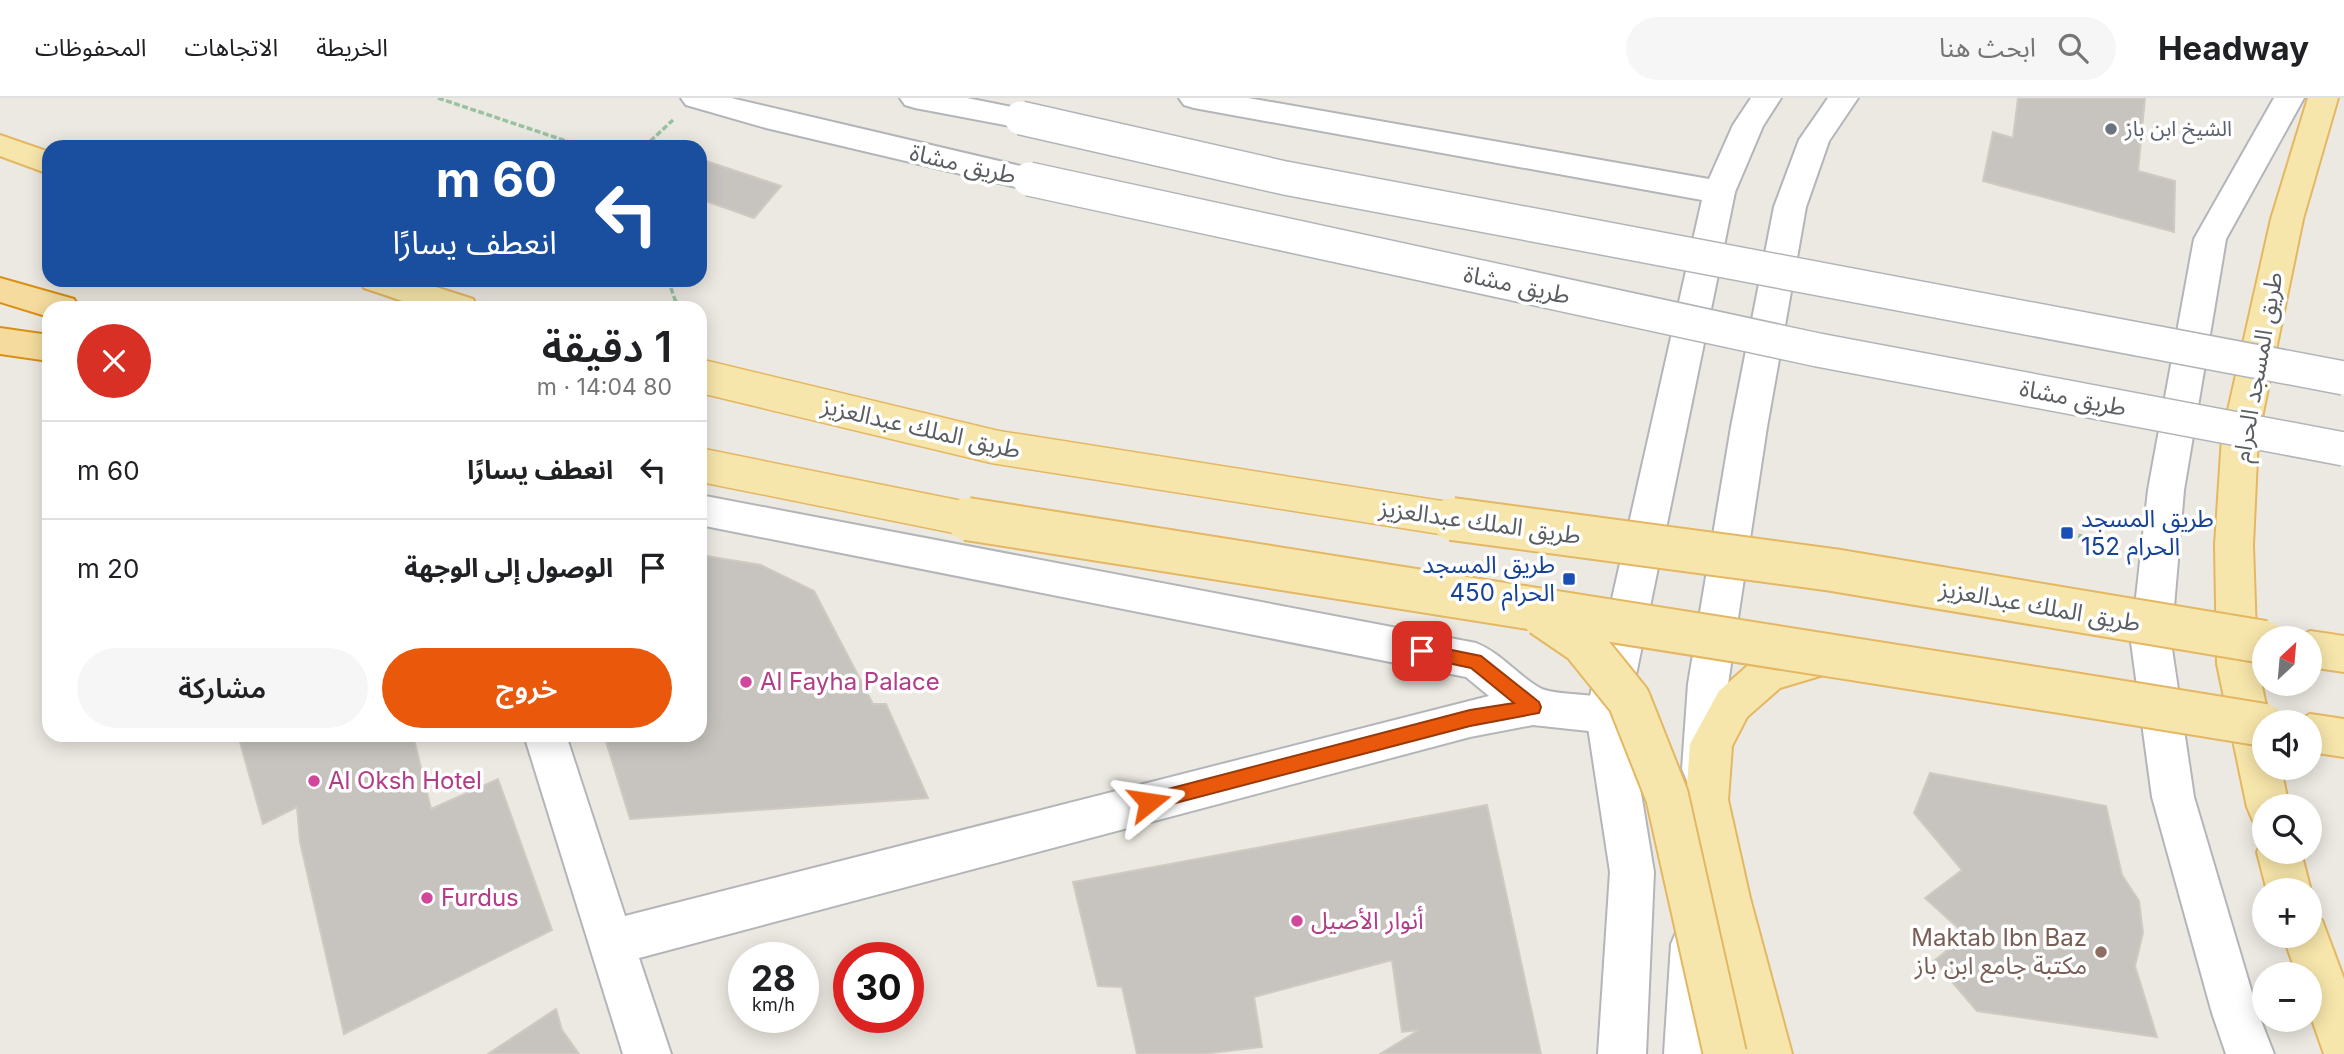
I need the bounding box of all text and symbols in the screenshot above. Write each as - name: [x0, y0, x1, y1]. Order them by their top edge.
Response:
- search box: [1626, 17, 2116, 80]
- text: Headway: [2158, 28, 2309, 68]
- icon: search: [2054, 29, 2092, 67]
- text: ابحث هنا: [1939, 32, 2036, 63]
- text: المحفوظات: [35, 33, 146, 62]
- text: الاتجاهات: [184, 33, 278, 62]
- text: الخريطة: [316, 33, 388, 62]
- place label: الشيخ ابن باز: [2124, 116, 2232, 144]
- marker: الشيخ ابن باز: [2103, 121, 2119, 137]
- street label: طريق مشاة: [907, 137, 1019, 191]
- text: 60 m: [436, 150, 557, 209]
- icon: left: [581, 168, 672, 259]
- text: انعطف يسارًا: [393, 223, 557, 262]
- street label: طريق مشاة: [1461, 259, 1573, 311]
- street label: طريق المسجد الحرام: [2226, 269, 2292, 465]
- text: 1 دقيقة: [542, 321, 672, 372]
- button: close: [77, 324, 151, 398]
- text: 80 m · 14:04: [537, 373, 672, 401]
- street label: طريق مشاة: [2017, 373, 2129, 423]
- street label: طريق الملك عبدالعزيز: [818, 390, 1023, 465]
- icon: left: [634, 451, 672, 489]
- text: انعطف يسارًا: [467, 454, 613, 485]
- text: 60 m: [77, 455, 140, 486]
- street label: طريق الملك عبدالعزيز: [1376, 493, 1583, 551]
- place label: طريق المسجد الحرام 152: [2081, 504, 2214, 565]
- marker: طريق المسجد الحرام 152: [2059, 525, 2075, 541]
- icon: arrive: [634, 549, 672, 587]
- place label: طريق المسجد الحرام 450: [1422, 550, 1555, 611]
- text: الوصول إلى الوجهة: [404, 552, 613, 583]
- text: 20 m: [77, 553, 139, 584]
- marker: طريق المسجد الحرام 450: [1561, 571, 1577, 587]
- street label: طريق الملك عبدالعزيز: [1936, 573, 2143, 638]
- pin: [1392, 621, 1452, 681]
- north arrow: [2252, 626, 2322, 696]
- map controls: [2252, 626, 2322, 1032]
- icon: arrive: [1403, 632, 1441, 670]
- button: مشاركة: [77, 648, 368, 728]
- button: خروج: [382, 648, 672, 728]
- place label: Al Fayha Palace: [760, 667, 940, 696]
- marker: Al Fayha Palace: [738, 674, 754, 690]
- button: sound: [2252, 710, 2322, 780]
- position arrow: [1112, 765, 1186, 839]
- place label: Al Oksh Hotel: [328, 766, 482, 795]
- marker: Al Oksh Hotel: [306, 773, 322, 789]
- button: search: [2252, 794, 2322, 864]
- button: +: [2252, 878, 2322, 948]
- place label: Furdus: [441, 883, 519, 912]
- marker: Furdus: [419, 890, 435, 906]
- place label: أنوار الأصيل: [1311, 905, 1424, 935]
- marker: أنوار الأصيل: [1289, 913, 1305, 929]
- place label: Maktab Ibn Baz مكتبة جامع ابن باز: [1911, 923, 2087, 983]
- speed limit sign: 30: [833, 942, 924, 1033]
- marker: Maktab Ibn Baz مكتبة جامع ابن باز: [2093, 944, 2109, 960]
- text: 28: [751, 957, 796, 999]
- button: −: [2252, 962, 2322, 1032]
- text: km/h: [752, 994, 795, 1015]

